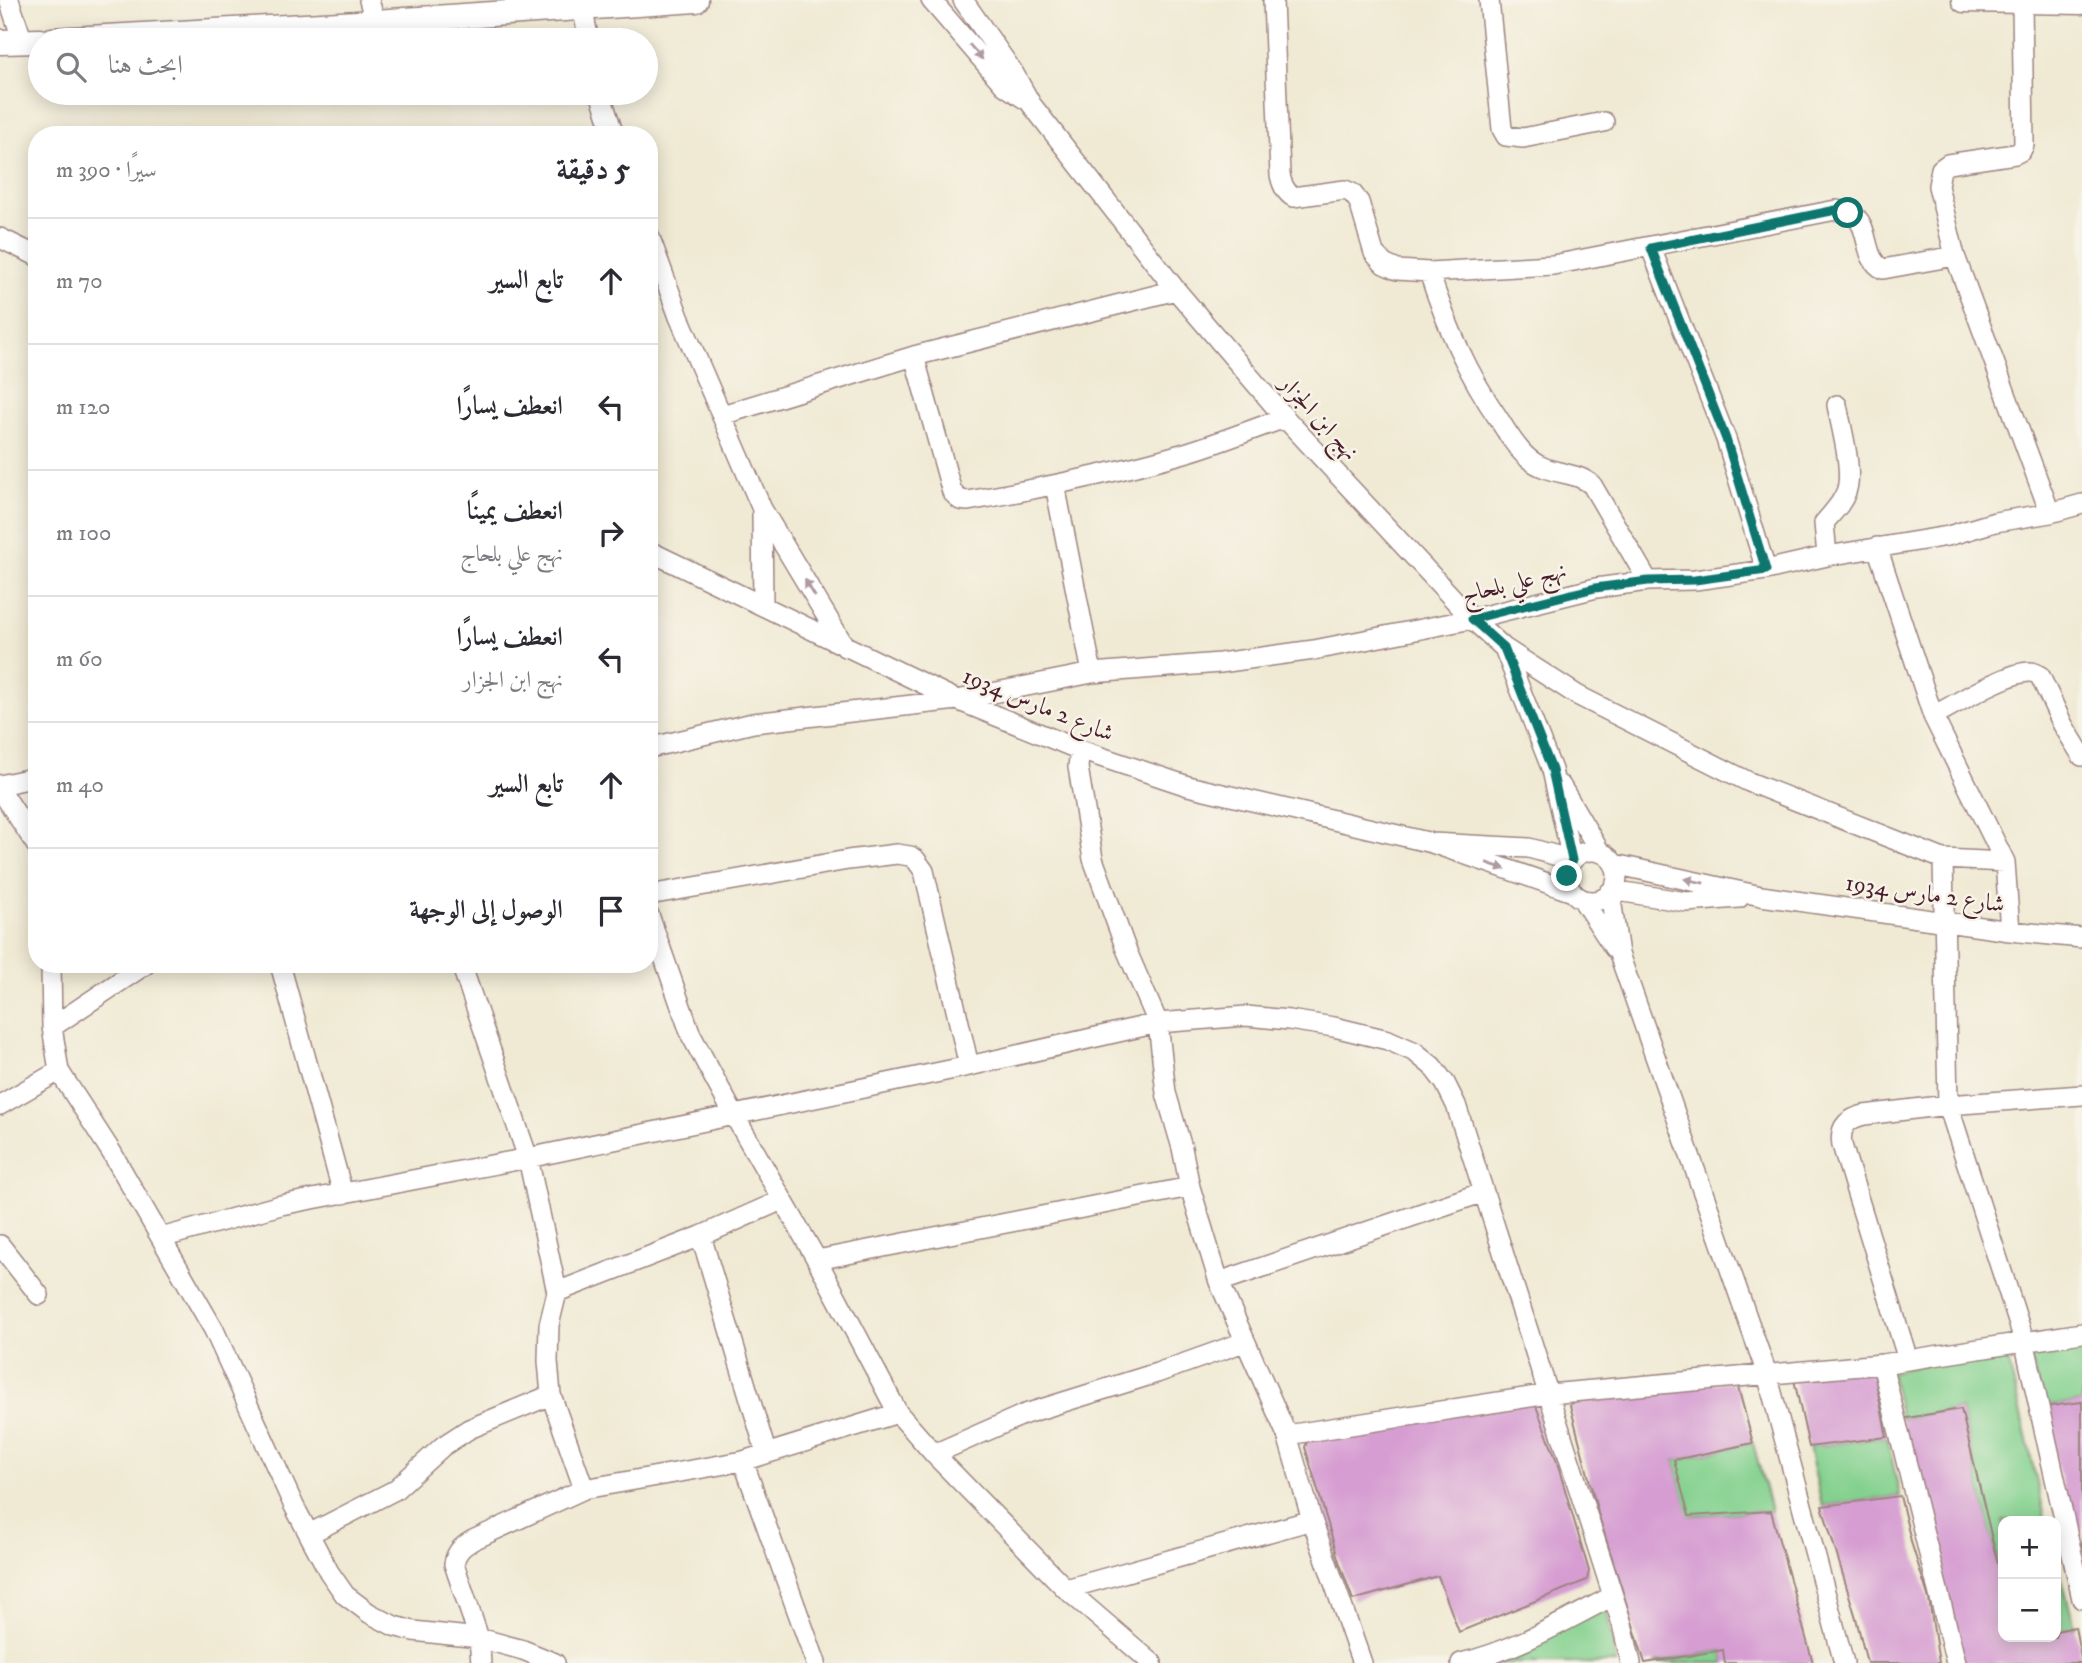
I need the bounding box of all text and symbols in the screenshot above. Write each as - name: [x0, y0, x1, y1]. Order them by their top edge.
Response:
- search box: [28, 28, 658, 105]
- one-way arrow: [968, 43, 983, 60]
- icon: search: [52, 48, 90, 86]
- text: ابحث هنا: [108, 49, 183, 82]
- text: 5 دقيقة: [556, 152, 630, 189]
- text: سيرًا · 390 m: [56, 156, 157, 185]
- route start: [1832, 197, 1863, 228]
- icon: ahead: [592, 262, 630, 300]
- text: تابع السير: [490, 264, 563, 297]
- text: 70 m: [56, 267, 103, 296]
- street label: نهج ابن الجزار: [1268, 368, 1365, 470]
- icon: left: [592, 388, 630, 426]
- text: انعطف يسارًا: [456, 390, 563, 423]
- text: 120 m: [56, 393, 110, 422]
- text: انعطف يمينًا: [467, 495, 563, 528]
- icon: right: [592, 514, 630, 552]
- text: 100 m: [56, 519, 111, 548]
- text: نهج علي بلحاج: [460, 540, 563, 569]
- street label: نهج علي بلحاج: [1458, 555, 1571, 617]
- one-way arrow: [804, 579, 816, 598]
- text: انعطف يسارًا: [456, 621, 563, 654]
- icon: left: [592, 640, 630, 678]
- text: 60 m: [56, 645, 103, 674]
- street label: شارع 2 مارس 1934: [956, 661, 1118, 753]
- text: نهج ابن الجزار: [462, 666, 563, 695]
- icon: ahead: [592, 766, 630, 804]
- text: تابع السير: [490, 768, 563, 801]
- text: 40 m: [56, 771, 104, 800]
- route end: [1551, 860, 1582, 891]
- one-way arrow: [1486, 861, 1507, 872]
- street label: شارع 2 مارس 1934: [1843, 868, 2007, 924]
- one-way arrow: [1683, 876, 1705, 887]
- icon: arrive: [592, 892, 630, 930]
- text: الوصول إلى الوجهة: [409, 894, 563, 927]
- map controls: [1998, 1516, 2061, 1642]
- button: +: [1998, 1516, 2061, 1579]
- button: −: [1998, 1579, 2061, 1642]

